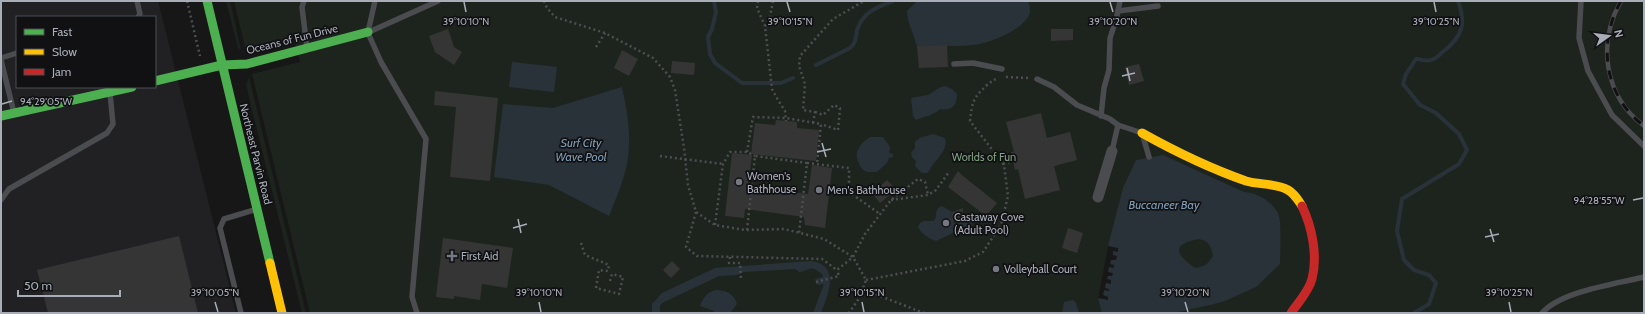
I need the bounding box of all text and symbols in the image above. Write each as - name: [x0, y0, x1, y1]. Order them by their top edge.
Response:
- text: 39°10'10"N: [443, 15, 489, 28]
- text: 39°10'15"N: [768, 15, 812, 28]
- text: 39°10'20"N: [1089, 15, 1137, 28]
- text: 39°10'25"N: [1413, 15, 1459, 28]
- legend: [16, 16, 156, 88]
- north arrow: [1589, 16, 1629, 56]
- street label: Oceans of Fun Drive: [245, 21, 340, 57]
- text: Fast: [52, 24, 72, 39]
- text: N: [1611, 28, 1626, 39]
- text: Slow: [52, 44, 77, 59]
- text: Jam: [51, 64, 71, 79]
- text: 94°29'05"W: [20, 95, 73, 108]
- street label: Northeast Parvin Road: [237, 102, 275, 206]
- water label: Surf City Wave Pool: [555, 135, 607, 164]
- park label: Worlds of Fun: [952, 150, 1016, 164]
- place label: Women's Bathhouse: [747, 169, 797, 196]
- marker: Women's Bathhouse: [734, 177, 744, 187]
- place label: Men's Bathhouse: [827, 183, 906, 197]
- marker: Men's Bathhouse: [814, 185, 824, 195]
- text: 94°28'55"W: [1574, 194, 1625, 207]
- water label: Buccaneer Bay: [1128, 197, 1200, 212]
- place label: Castaway Cove (Adult Pool): [954, 210, 1024, 237]
- marker: Castaway Cove (Adult Pool): [941, 218, 951, 228]
- place label: First Aid: [461, 249, 498, 263]
- marker: First Aid: [446, 250, 458, 262]
- place label: Volleyball Court: [1004, 262, 1077, 276]
- marker: Volleyball Court: [991, 264, 1001, 274]
- scale bar: [18, 272, 120, 298]
- text: 50 m: [24, 278, 52, 293]
- text: 39°10'05"N: [191, 286, 239, 299]
- text: 39°10'10"N: [516, 286, 562, 299]
- text: 39°10'15"N: [840, 286, 884, 299]
- text: 39°10'20"N: [1161, 286, 1209, 299]
- text: 39°10'25"N: [1486, 286, 1532, 299]

